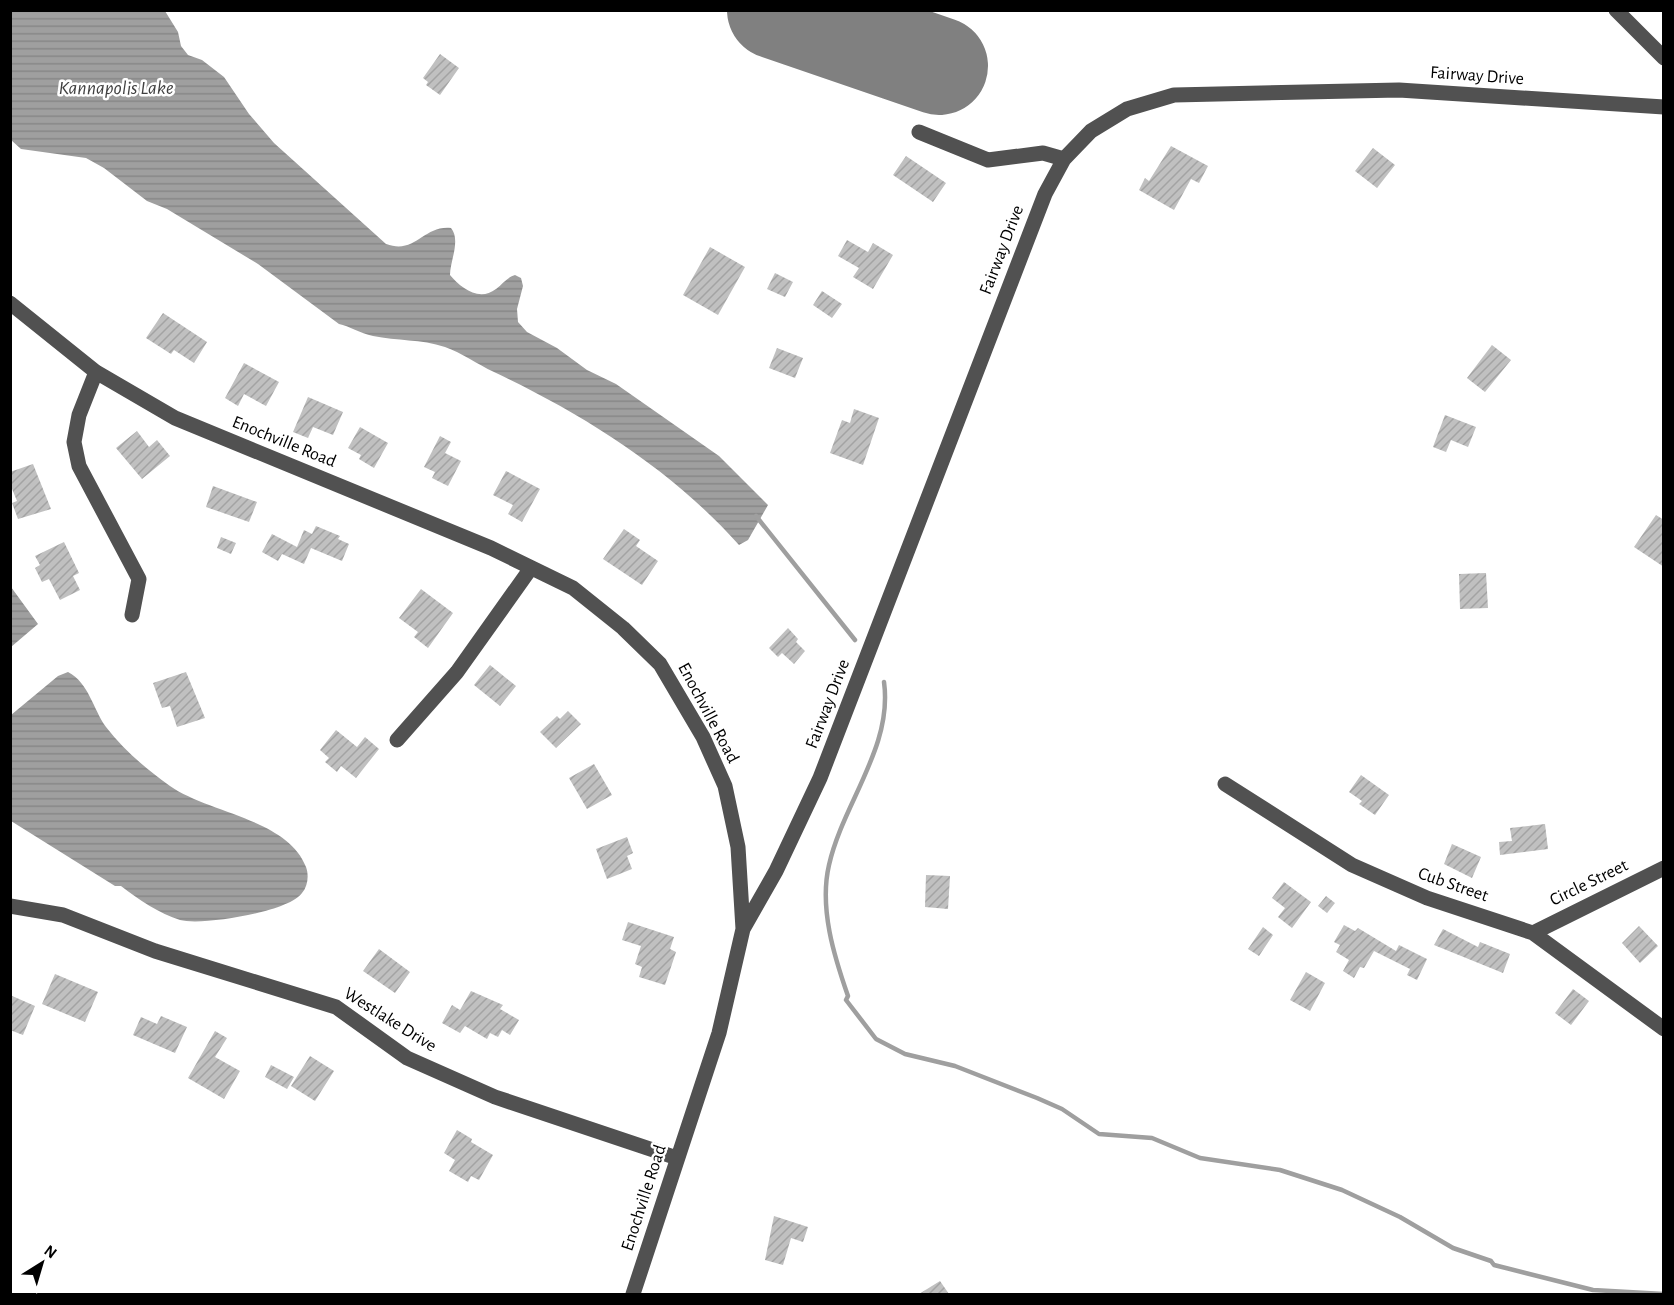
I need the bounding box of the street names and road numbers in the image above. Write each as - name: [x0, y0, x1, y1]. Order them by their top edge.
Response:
- street label: Fairway Drive: [1429, 64, 1525, 88]
- street label: Fairway Drive: [977, 203, 1027, 297]
- street label: Enochville Road: [229, 413, 339, 471]
- street label: Fairway Drive: [803, 657, 853, 751]
- street label: Enochville Road: [674, 660, 742, 766]
- street label: Circle Street: [1547, 856, 1631, 910]
- street label: Cub Street: [1416, 865, 1491, 905]
- street label: Westlake Drive: [341, 984, 439, 1056]
- street label: Enochville Road: [618, 1143, 670, 1253]

